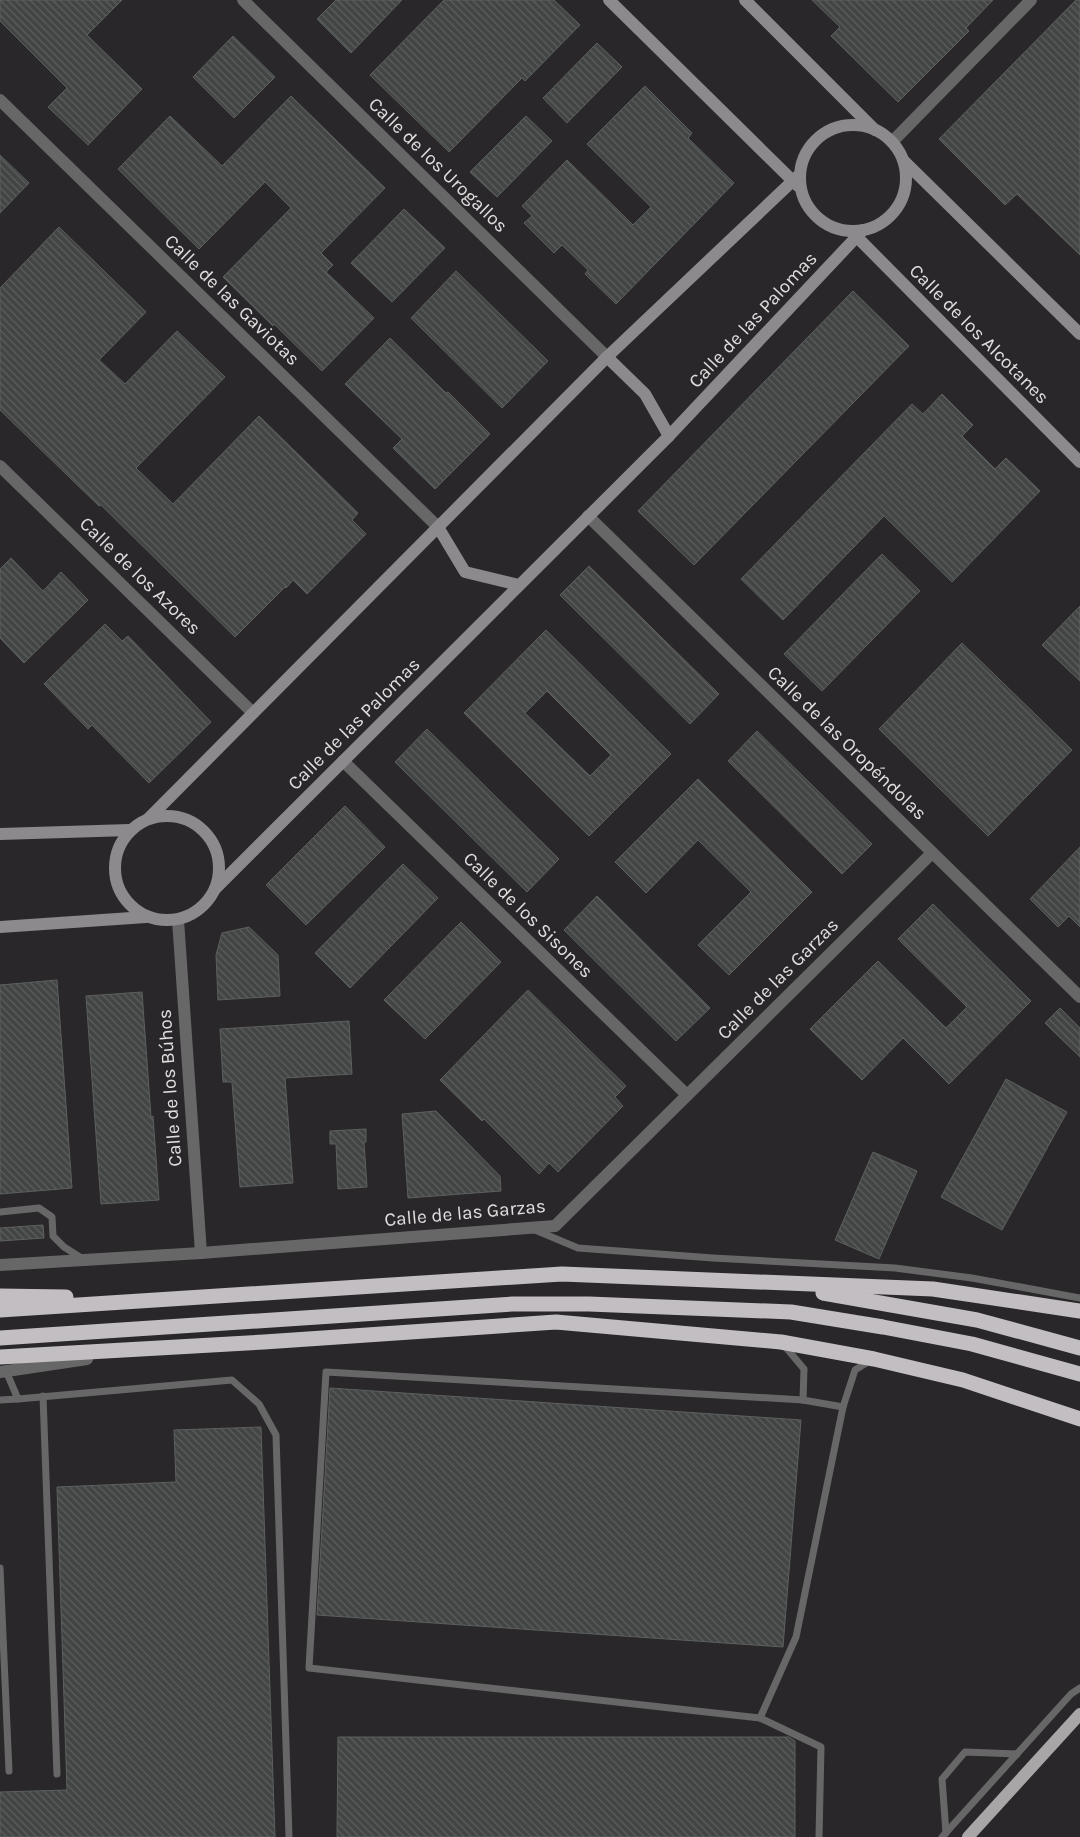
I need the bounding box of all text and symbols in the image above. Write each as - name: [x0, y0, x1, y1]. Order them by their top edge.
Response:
- street label: Calle de los Urogallos: [364, 93, 512, 237]
- street label: Calle de las Gaviotas: [160, 230, 304, 370]
- street label: Calle de las Palomas: [684, 248, 822, 392]
- street label: Calle de los Alcotanes: [905, 260, 1053, 408]
- street label: Calle de los Azores: [75, 513, 205, 639]
- street label: Calle de las Palomas: [283, 653, 425, 795]
- street label: Calle de las Oropéndolas: [763, 661, 931, 825]
- street label: Calle de los Sisones: [459, 848, 597, 982]
- street label: Calle de las Garzas: [713, 914, 843, 1044]
- street label: Calle de los Búhos: [154, 1008, 186, 1168]
- street label: Calle de las Garzas: [383, 1195, 547, 1231]

